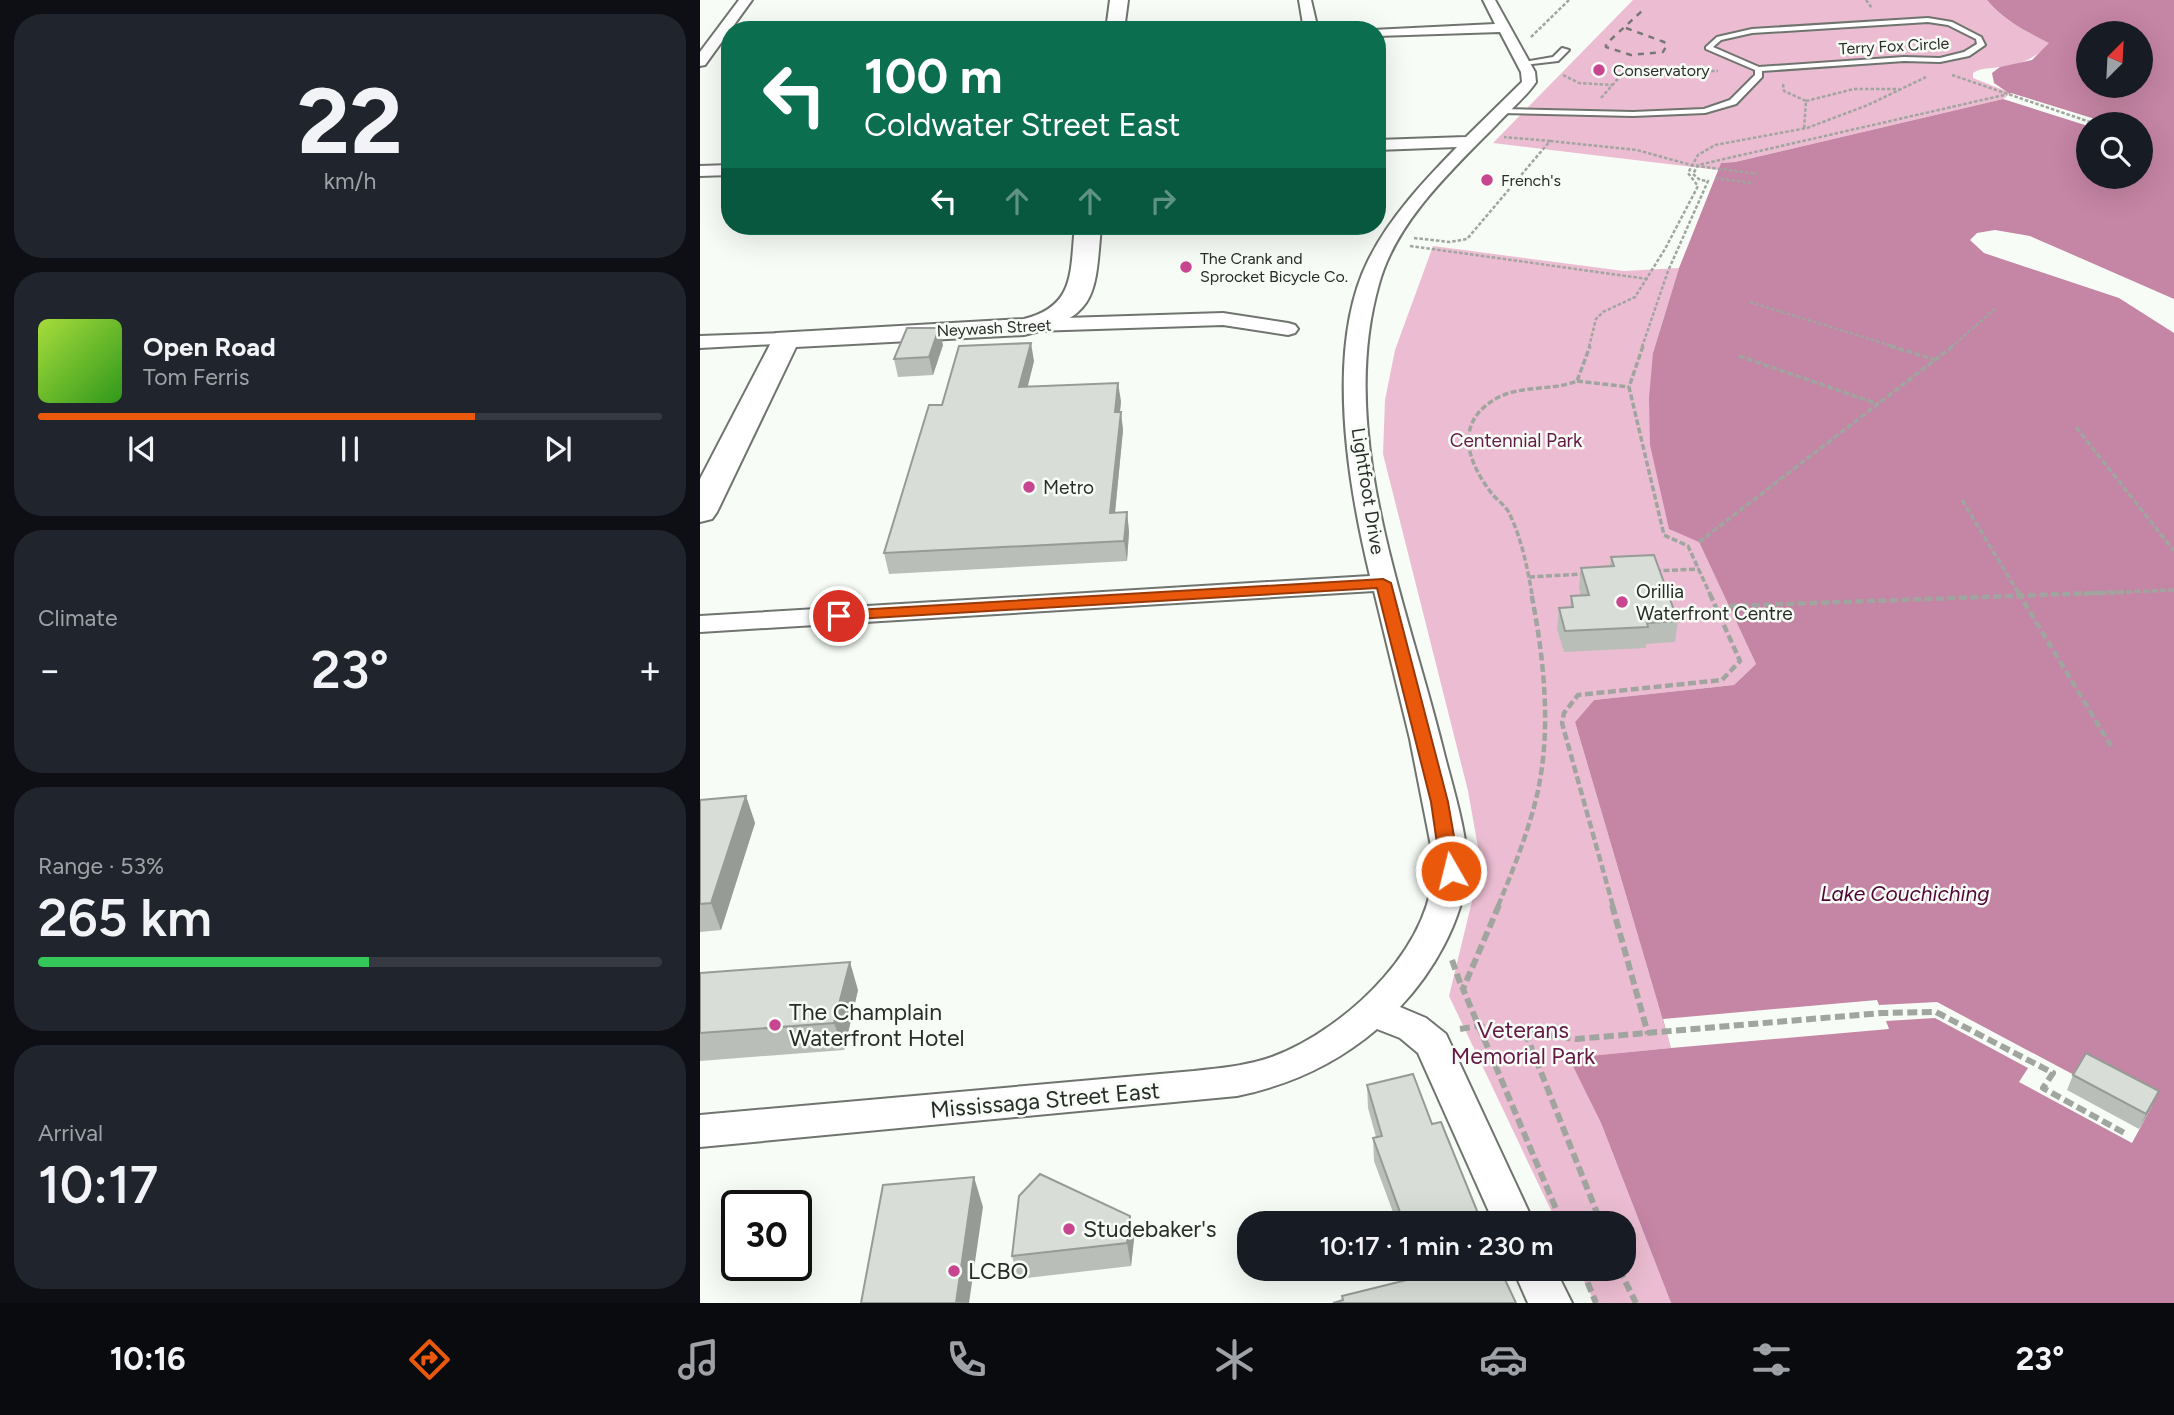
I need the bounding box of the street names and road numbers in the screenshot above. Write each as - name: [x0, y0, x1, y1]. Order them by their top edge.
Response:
- street label: Terry Fox Circle: [1838, 34, 1950, 58]
- street label: Neywash Street: [936, 316, 1052, 340]
- street label: Lightfoot Drive: [1347, 426, 1389, 556]
- street label: Mississaga Street East: [929, 1076, 1161, 1124]

